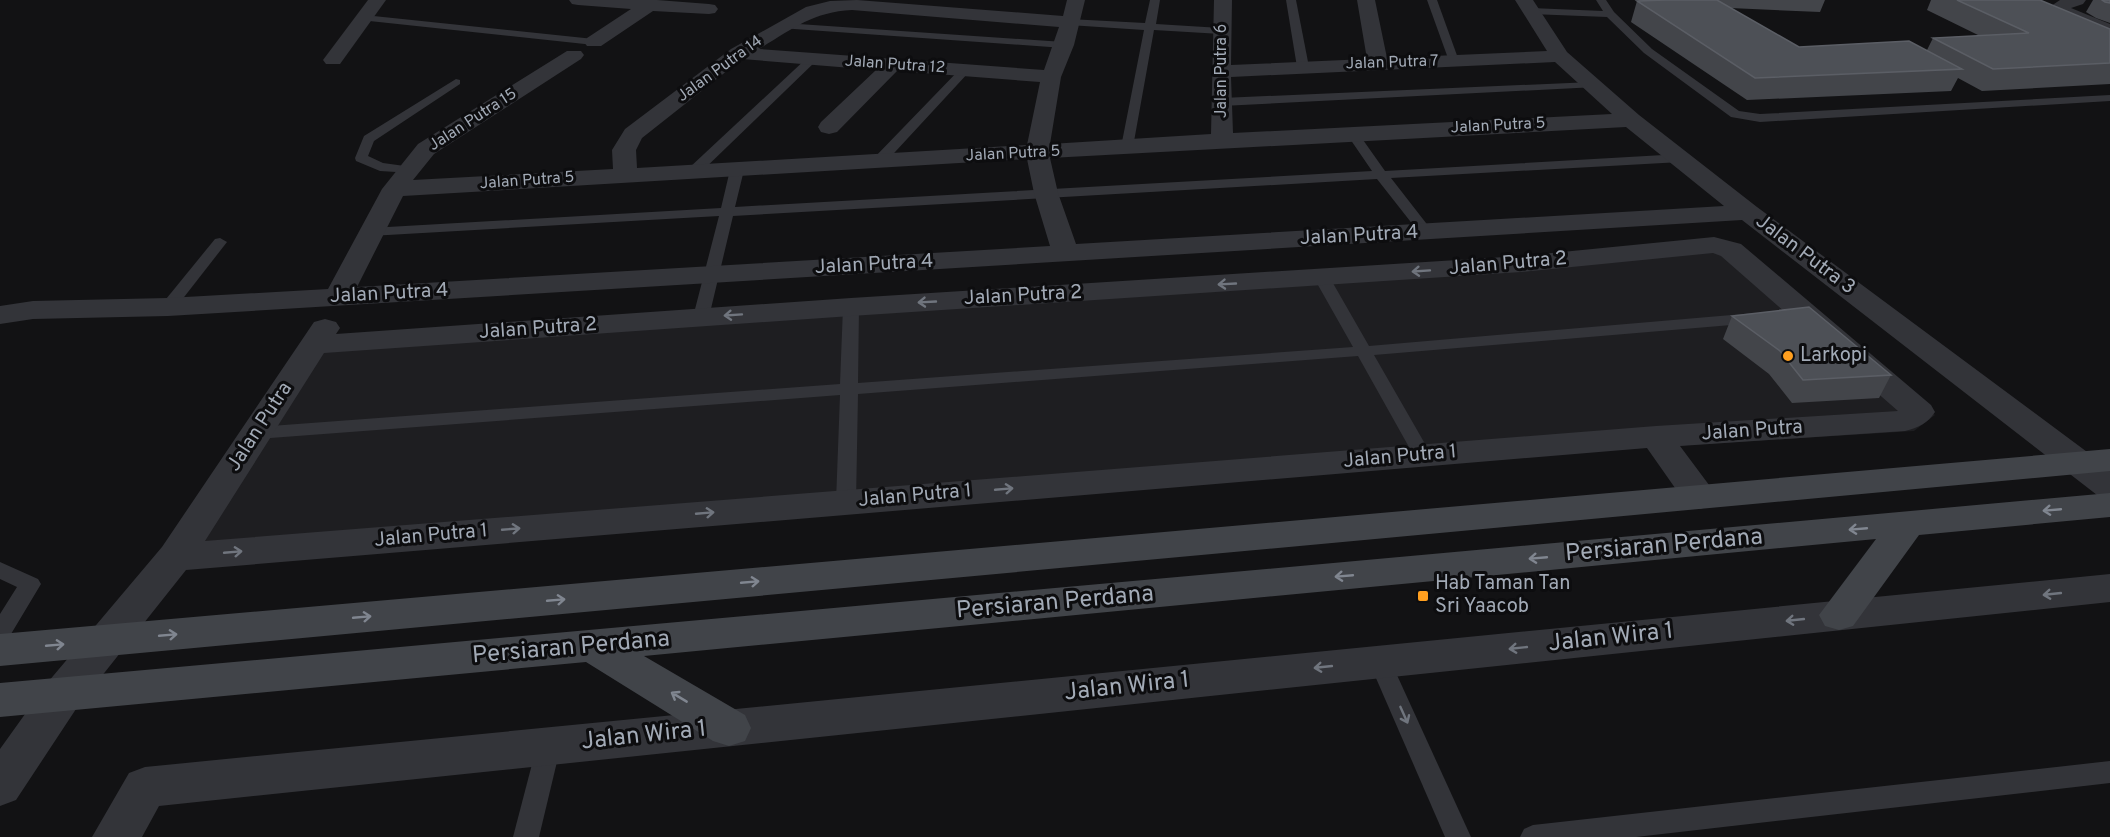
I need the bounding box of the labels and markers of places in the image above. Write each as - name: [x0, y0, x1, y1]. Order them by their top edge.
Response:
- place label: Larkopi: [1800, 343, 1867, 369]
- marker: Larkopi: [1781, 349, 1795, 363]
- place label: Hab Taman Tan Sri Yaacob: [1435, 571, 1571, 620]
- marker: Hab Taman Tan Sri Yaacob: [1416, 589, 1430, 603]

